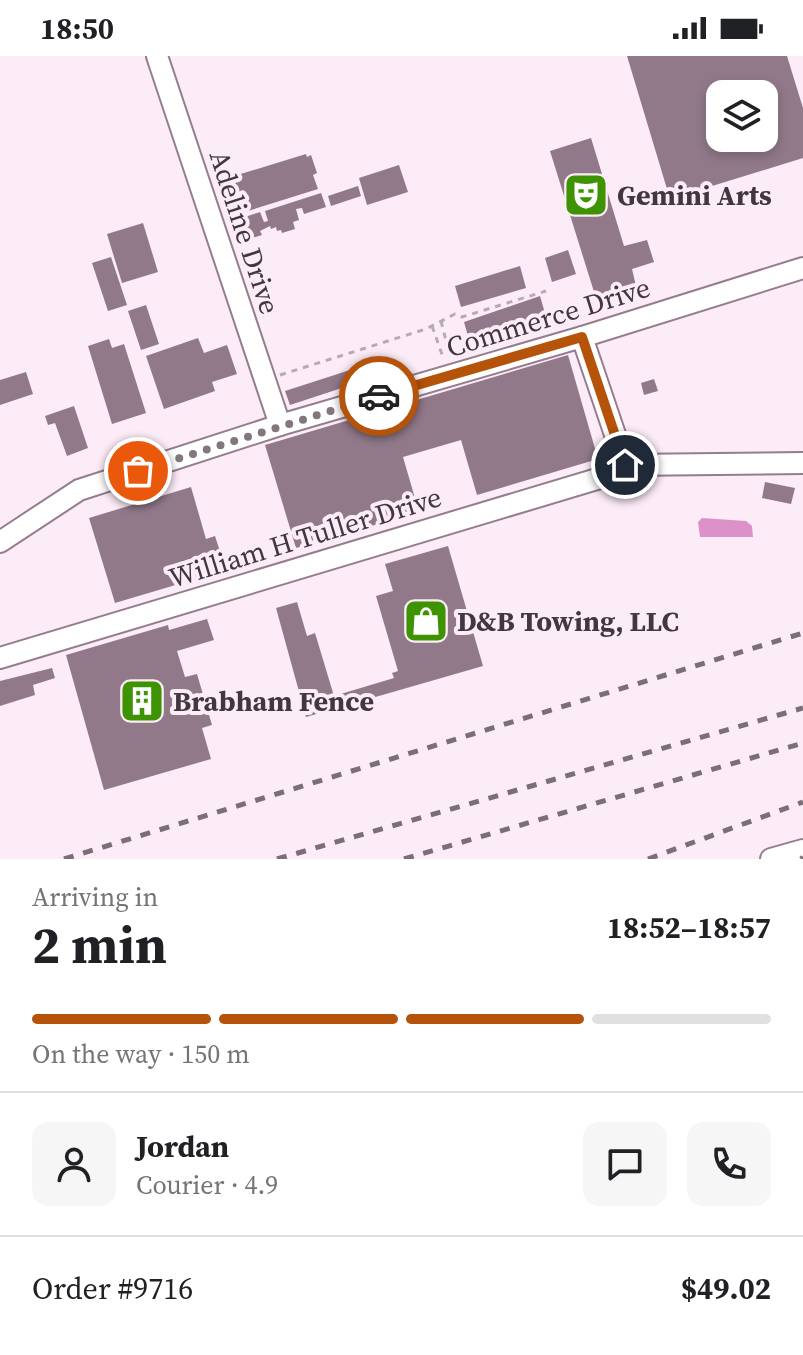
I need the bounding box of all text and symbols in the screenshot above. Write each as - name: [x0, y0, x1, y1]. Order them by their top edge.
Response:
- text: 18:50: [40, 8, 114, 49]
- map controls: [706, 80, 778, 152]
- button: layers: [706, 80, 778, 152]
- street label: Adeline Drive: [201, 145, 289, 319]
- theatre icon: Gemini Arts: [562, 171, 610, 219]
- place label: Gemini Arts: [617, 176, 772, 214]
- street label: Commerce Drive: [441, 268, 655, 366]
- courier: [339, 356, 419, 436]
- icon: car: [357, 374, 401, 418]
- pin: [591, 431, 659, 499]
- pin: [104, 437, 172, 505]
- icon: home: [603, 443, 647, 487]
- icon: bag: [116, 449, 160, 493]
- street label: William H Tuller Drive: [164, 477, 446, 597]
- shop icon: D&B Towing, LLC: [402, 597, 450, 645]
- place label: D&B Towing, LLC: [457, 602, 679, 640]
- building icon: Brabham Fence: [118, 677, 166, 725]
- place label: Brabham Fence: [173, 682, 374, 720]
- text: Arriving in: [32, 879, 158, 915]
- text: 18:52–18:57: [607, 907, 771, 948]
- text: 2 min: [32, 909, 167, 980]
- text: On the way · 150 m: [32, 1036, 250, 1072]
- button: person: [32, 1122, 116, 1206]
- button: chat: [583, 1122, 667, 1206]
- button: phone: [687, 1122, 771, 1206]
- text: Jordan: [136, 1126, 229, 1167]
- text: Courier · 4.9: [136, 1167, 278, 1203]
- text: Order #9716: [32, 1268, 193, 1309]
- text: $49.02: [681, 1268, 771, 1309]

